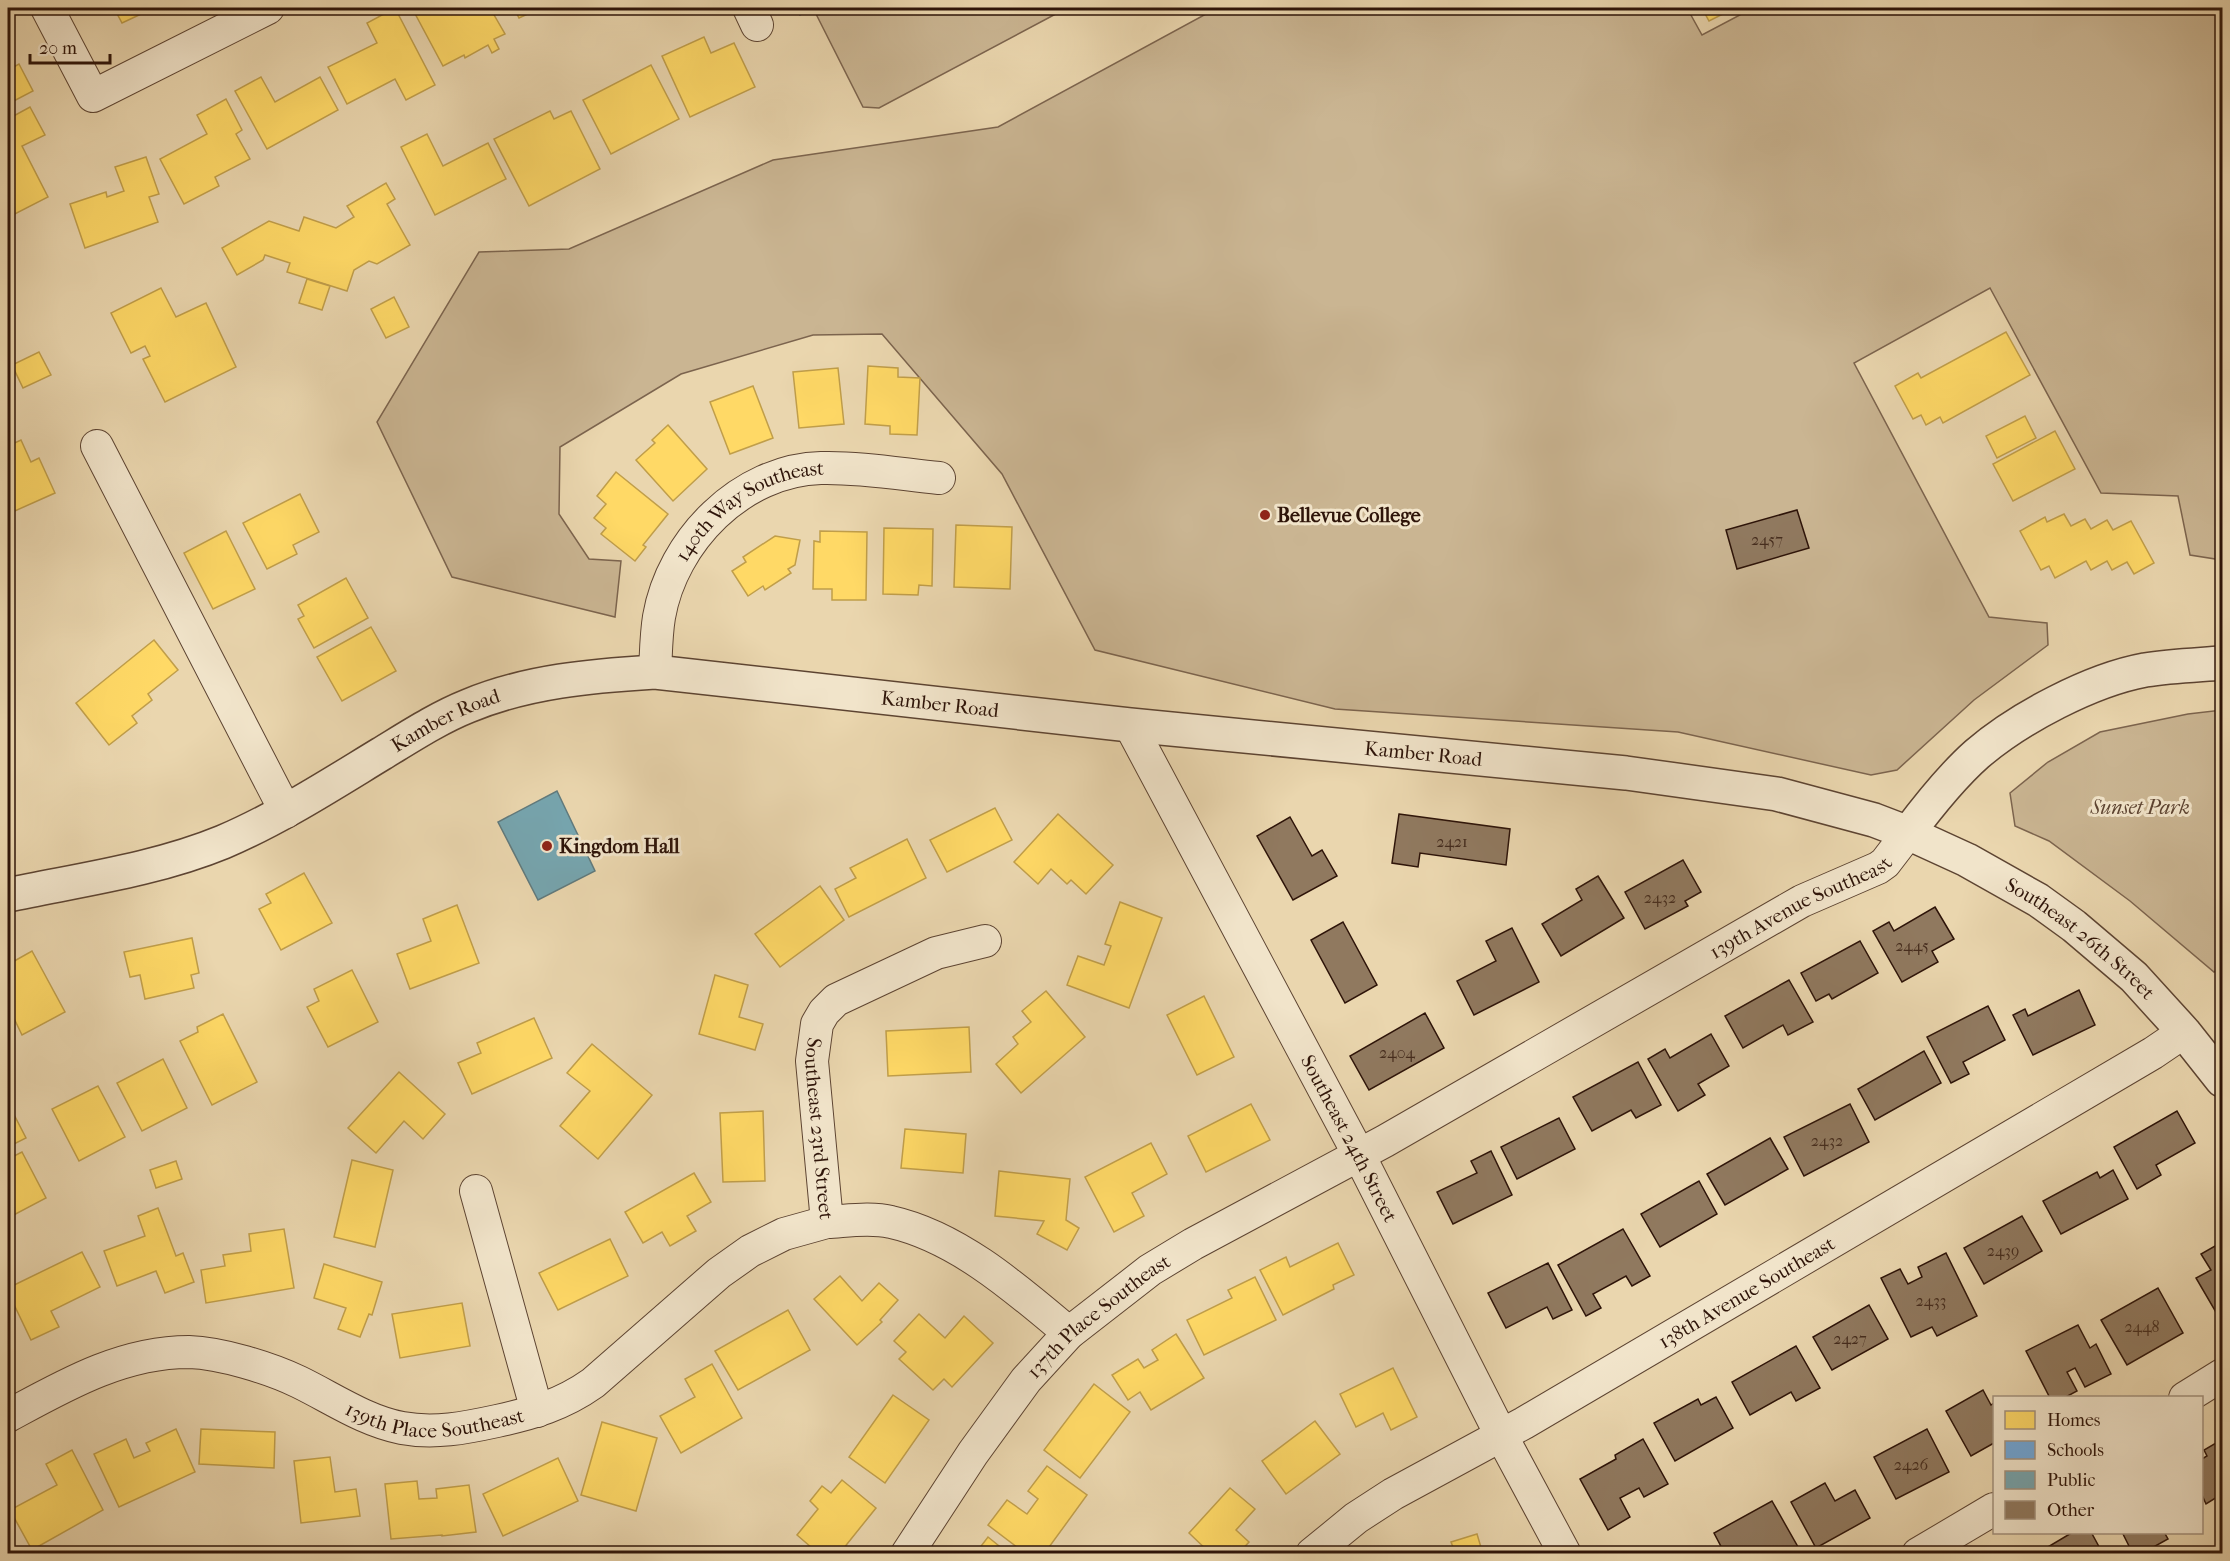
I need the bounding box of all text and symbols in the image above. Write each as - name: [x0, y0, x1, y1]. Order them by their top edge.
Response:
- scale bar: [30, 27, 110, 65]
- text: 20 m: [39, 38, 77, 59]
- street label: 140th Way Southeast: [671, 457, 824, 565]
- place label: Bellevue College: [1277, 504, 1421, 527]
- marker: Bellevue College: [1258, 508, 1272, 522]
- house number: 2457: [1751, 530, 1783, 549]
- street label: Kamber Road: [387, 684, 504, 757]
- street label: Kamber Road: [880, 686, 1001, 722]
- street label: Kamber Road: [1363, 737, 1484, 771]
- park label: Sunset Park: [2089, 796, 2190, 819]
- house number: 2421: [1436, 832, 1468, 851]
- place label: Kingdom Hall: [559, 835, 680, 858]
- marker: Kingdom Hall: [540, 839, 554, 853]
- street label: 139th Avenue Southeast: [1706, 853, 1897, 964]
- street label: Southeast 26th Street: [2001, 873, 2160, 1004]
- house number: 2432: [1644, 888, 1676, 907]
- house number: 2445: [1895, 936, 1929, 955]
- street label: Southeast 23rd Street: [800, 1036, 838, 1221]
- house number: 2404: [1379, 1043, 1415, 1062]
- street label: Southeast 24th Street: [1296, 1051, 1402, 1226]
- house number: 2432: [1811, 1131, 1843, 1150]
- street label: 138th Avenue Southeast: [1654, 1232, 1839, 1353]
- house number: 2439: [1987, 1241, 2019, 1260]
- street label: 137th Place Southeast: [1022, 1250, 1174, 1383]
- house number: 2433: [1916, 1291, 1946, 1310]
- house number: 2448: [2124, 1317, 2160, 1336]
- house number: 2427: [1833, 1329, 1867, 1348]
- legend: [1993, 1396, 2203, 1534]
- street label: 139th Place Southeast: [342, 1398, 526, 1443]
- text: Homes: [2047, 1410, 2101, 1431]
- text: Schools: [2047, 1440, 2104, 1461]
- house number: 2426: [1894, 1455, 1929, 1474]
- text: Public: [2047, 1470, 2095, 1491]
- text: Other: [2047, 1500, 2095, 1521]

